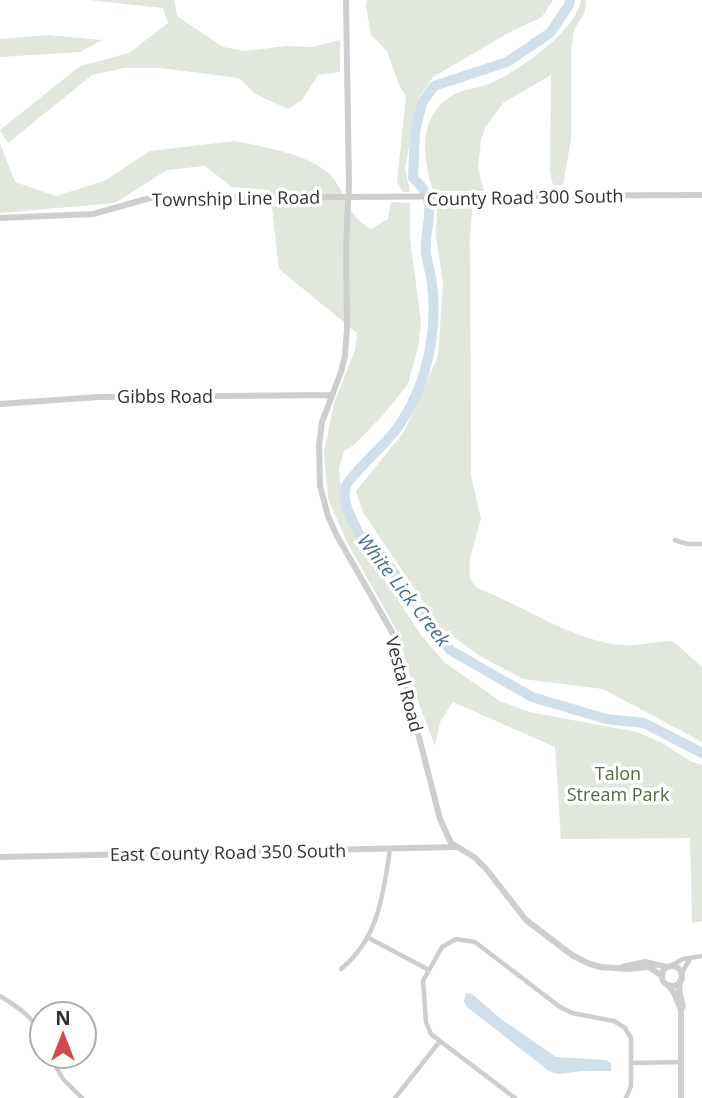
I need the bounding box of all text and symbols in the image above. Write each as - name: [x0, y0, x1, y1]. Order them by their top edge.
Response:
- street label: County Road 300 South: [426, 183, 624, 211]
- street label: Township Line Road: [152, 185, 320, 211]
- street label: Gibbs Road: [117, 384, 213, 408]
- water label: White Lick Creek: [352, 528, 457, 652]
- street label: Vestal Road: [381, 634, 429, 734]
- park label: Talon Stream Park: [567, 761, 670, 806]
- street label: East County Road 350 South: [110, 838, 346, 866]
- north arrow: [28, 1000, 98, 1070]
- text: N: [55, 1005, 71, 1031]

